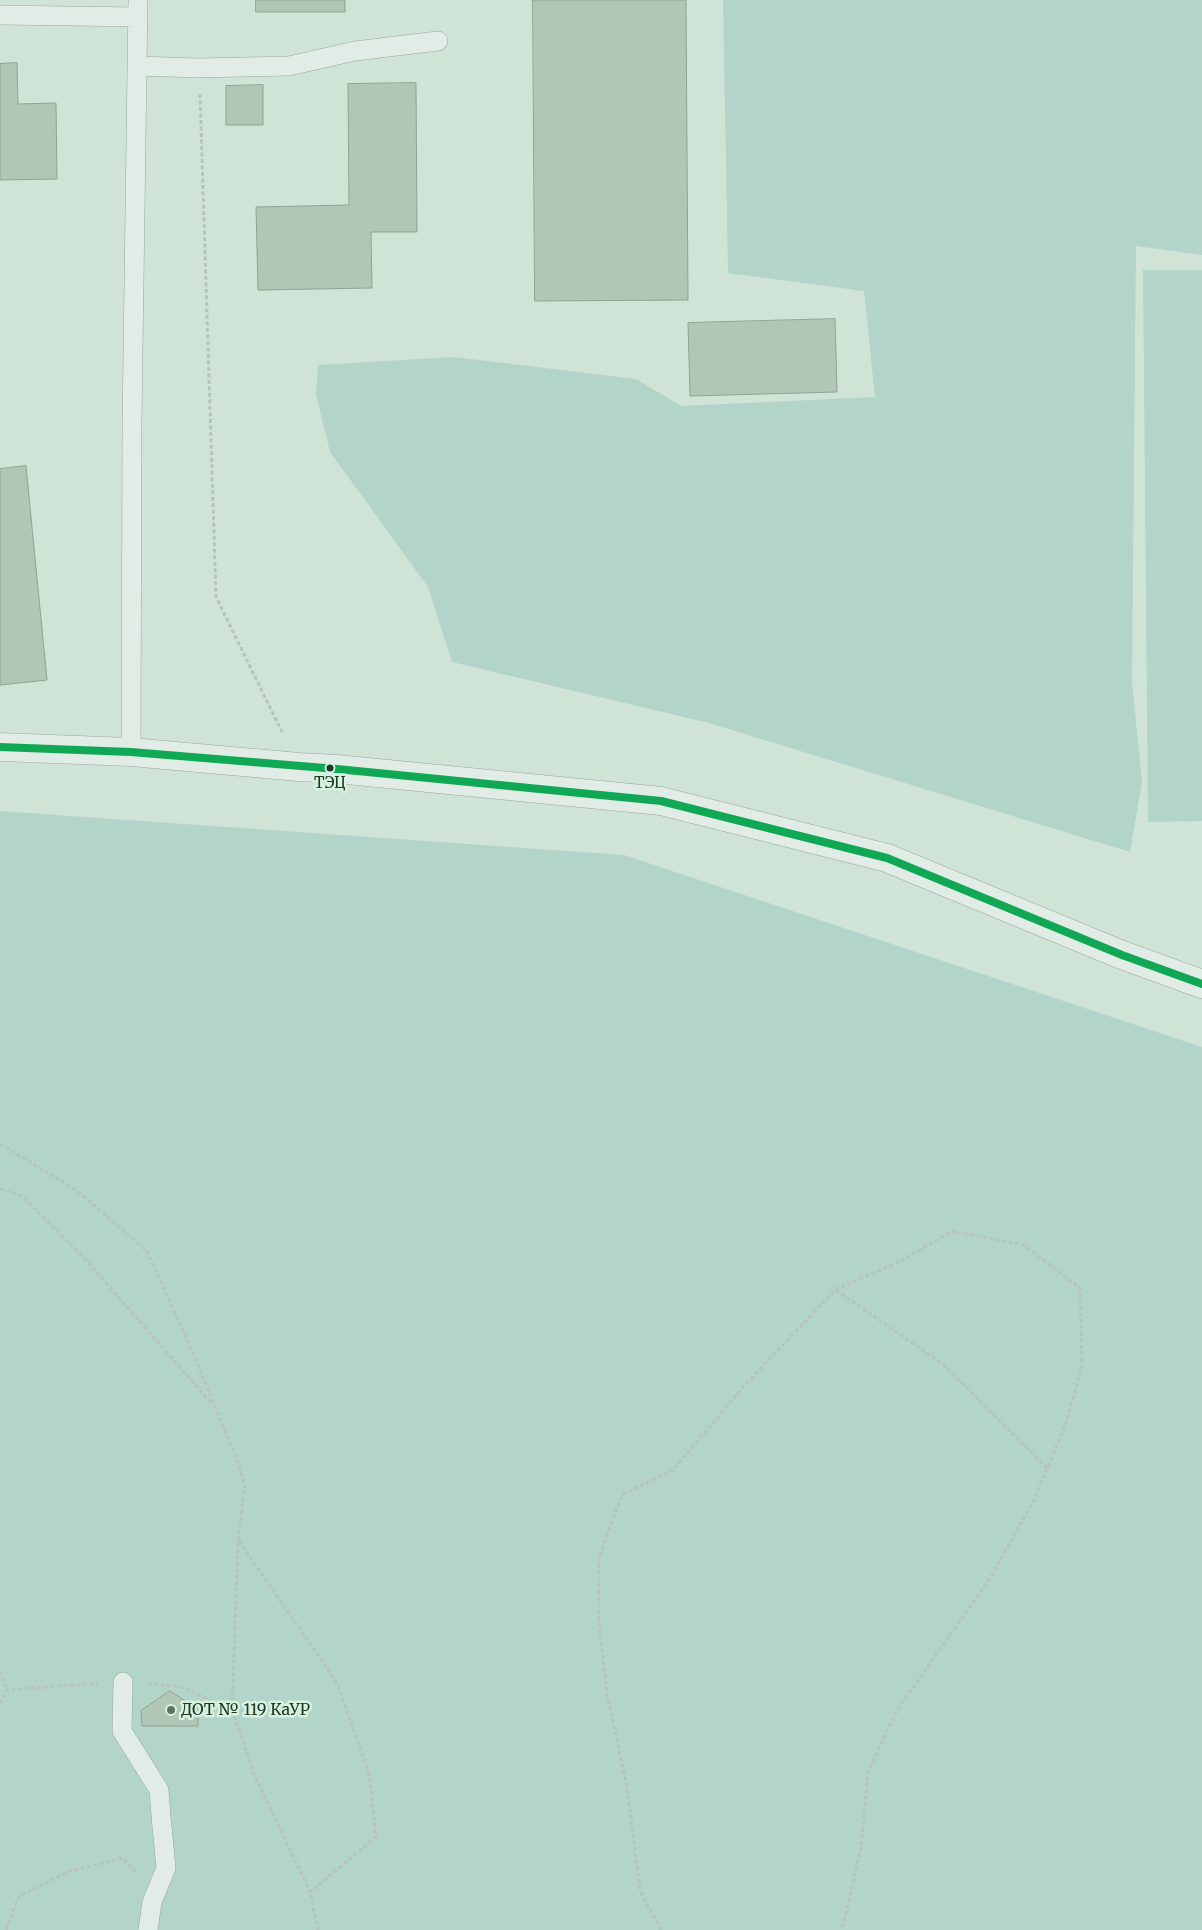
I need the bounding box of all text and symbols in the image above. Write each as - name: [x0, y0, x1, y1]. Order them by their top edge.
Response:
- marker: ТЭЦ: [325, 763, 335, 773]
- place label: ТЭЦ: [314, 775, 346, 793]
- place label: ДОТ № 119 КаУР: [181, 1700, 310, 1720]
- marker: ДОТ № 119 КаУР: [165, 1704, 177, 1716]

